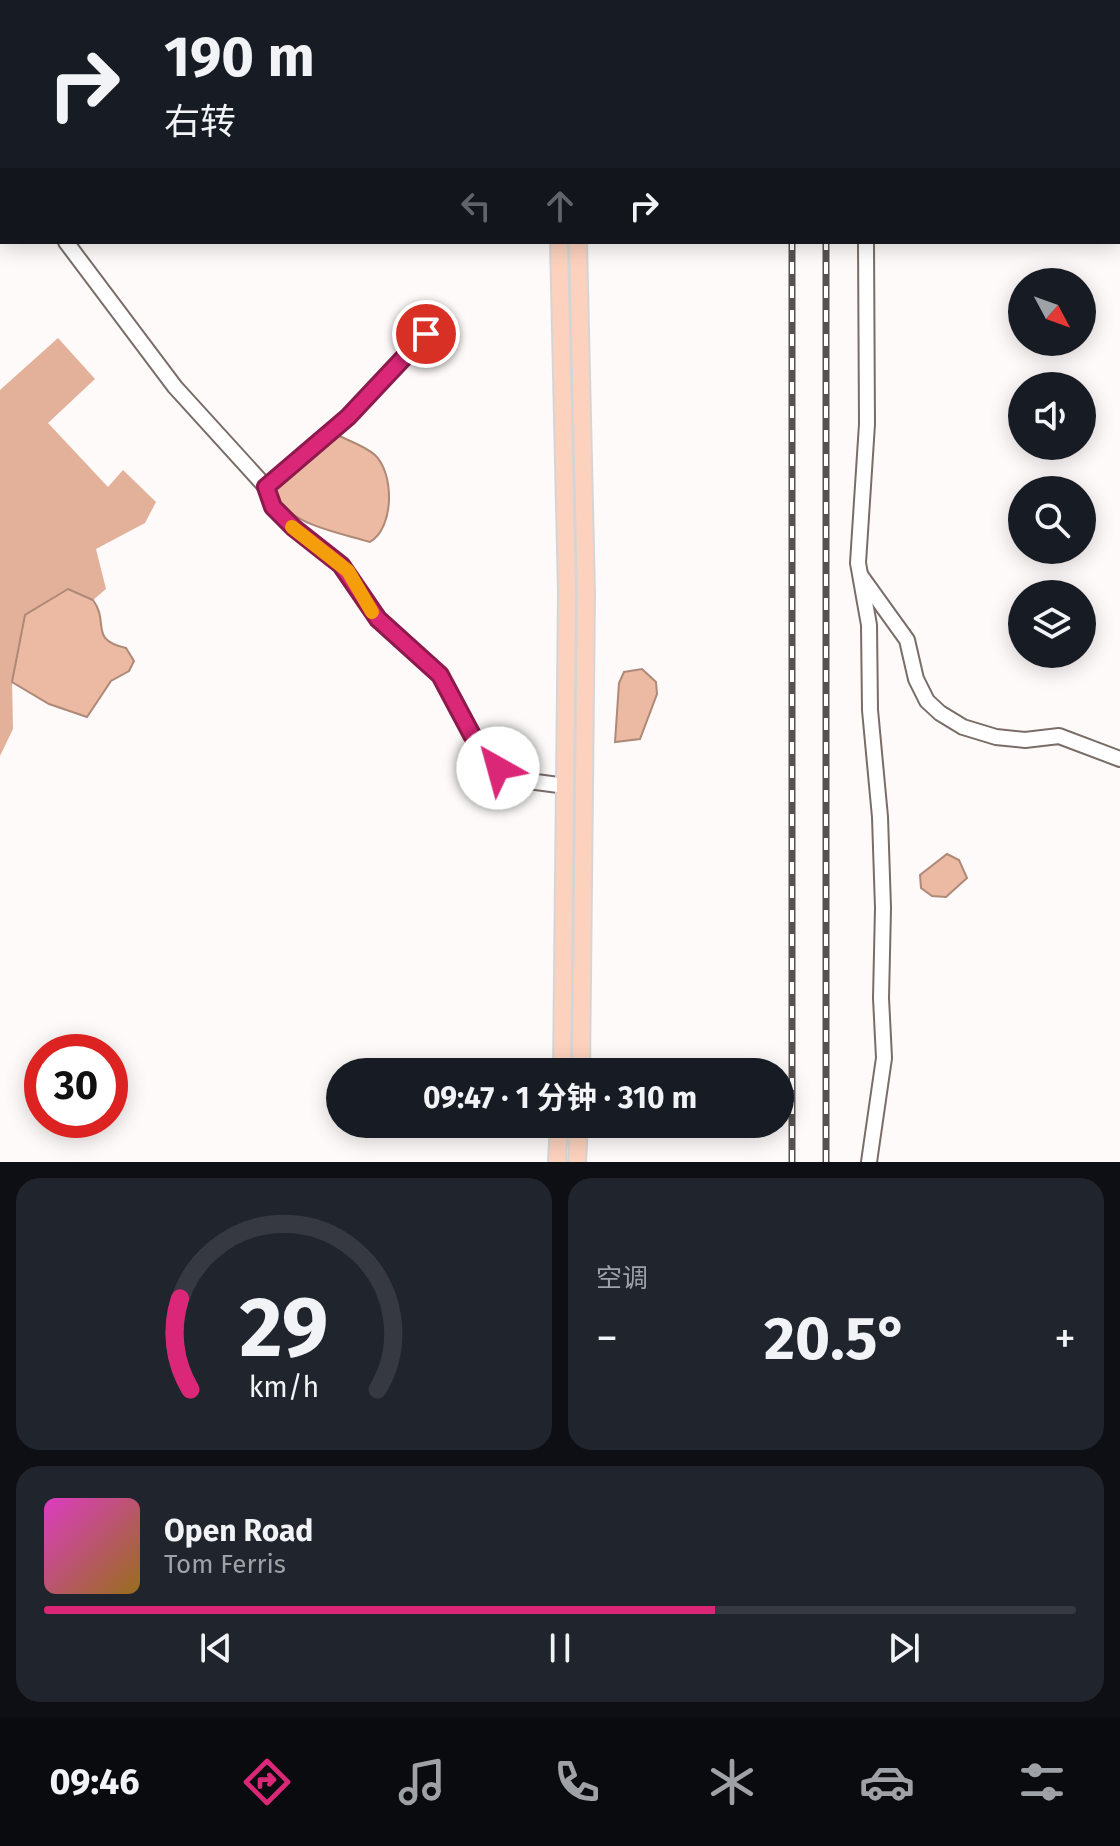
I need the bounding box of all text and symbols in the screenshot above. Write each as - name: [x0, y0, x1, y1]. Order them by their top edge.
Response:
- text: 190 m: [164, 24, 315, 91]
- icon: right: [32, 32, 136, 136]
- text: 右转: [164, 100, 236, 144]
- icon: left: [454, 184, 498, 228]
- icon: ahead: [538, 184, 582, 228]
- icon: right: [622, 184, 666, 228]
- north arrow: [1008, 268, 1096, 356]
- map controls: [1008, 268, 1096, 668]
- pin: [392, 300, 460, 368]
- icon: arrive: [404, 312, 448, 356]
- button: sound: [1008, 372, 1096, 460]
- button: search: [1008, 476, 1096, 564]
- button: layers: [1008, 580, 1096, 668]
- position arrow: [456, 726, 540, 810]
- speed limit sign: 30: [24, 1034, 128, 1138]
- text: 09:47 · 1 分钟 · 310 m: [423, 1080, 697, 1116]
- text: 空调: [596, 1263, 648, 1294]
- text: 29: [240, 1278, 328, 1378]
- text: 20.5°: [764, 1303, 908, 1375]
- text: −: [596, 1312, 618, 1365]
- text: +: [1054, 1312, 1076, 1365]
- text: km/h: [249, 1370, 319, 1405]
- text: Open Road: [164, 1513, 313, 1549]
- text: Tom Ferris: [164, 1549, 286, 1580]
- icon: previous: [194, 1626, 238, 1670]
- icon: pause: [538, 1626, 582, 1670]
- icon: next: [882, 1626, 926, 1670]
- icon: directions: [239, 1754, 295, 1810]
- icon: music: [394, 1754, 450, 1810]
- icon: phone: [549, 1754, 605, 1810]
- icon: climate: [704, 1754, 760, 1810]
- icon: car: [859, 1754, 915, 1810]
- icon: filters: [1014, 1754, 1070, 1810]
- text: 09:46: [50, 1760, 140, 1804]

